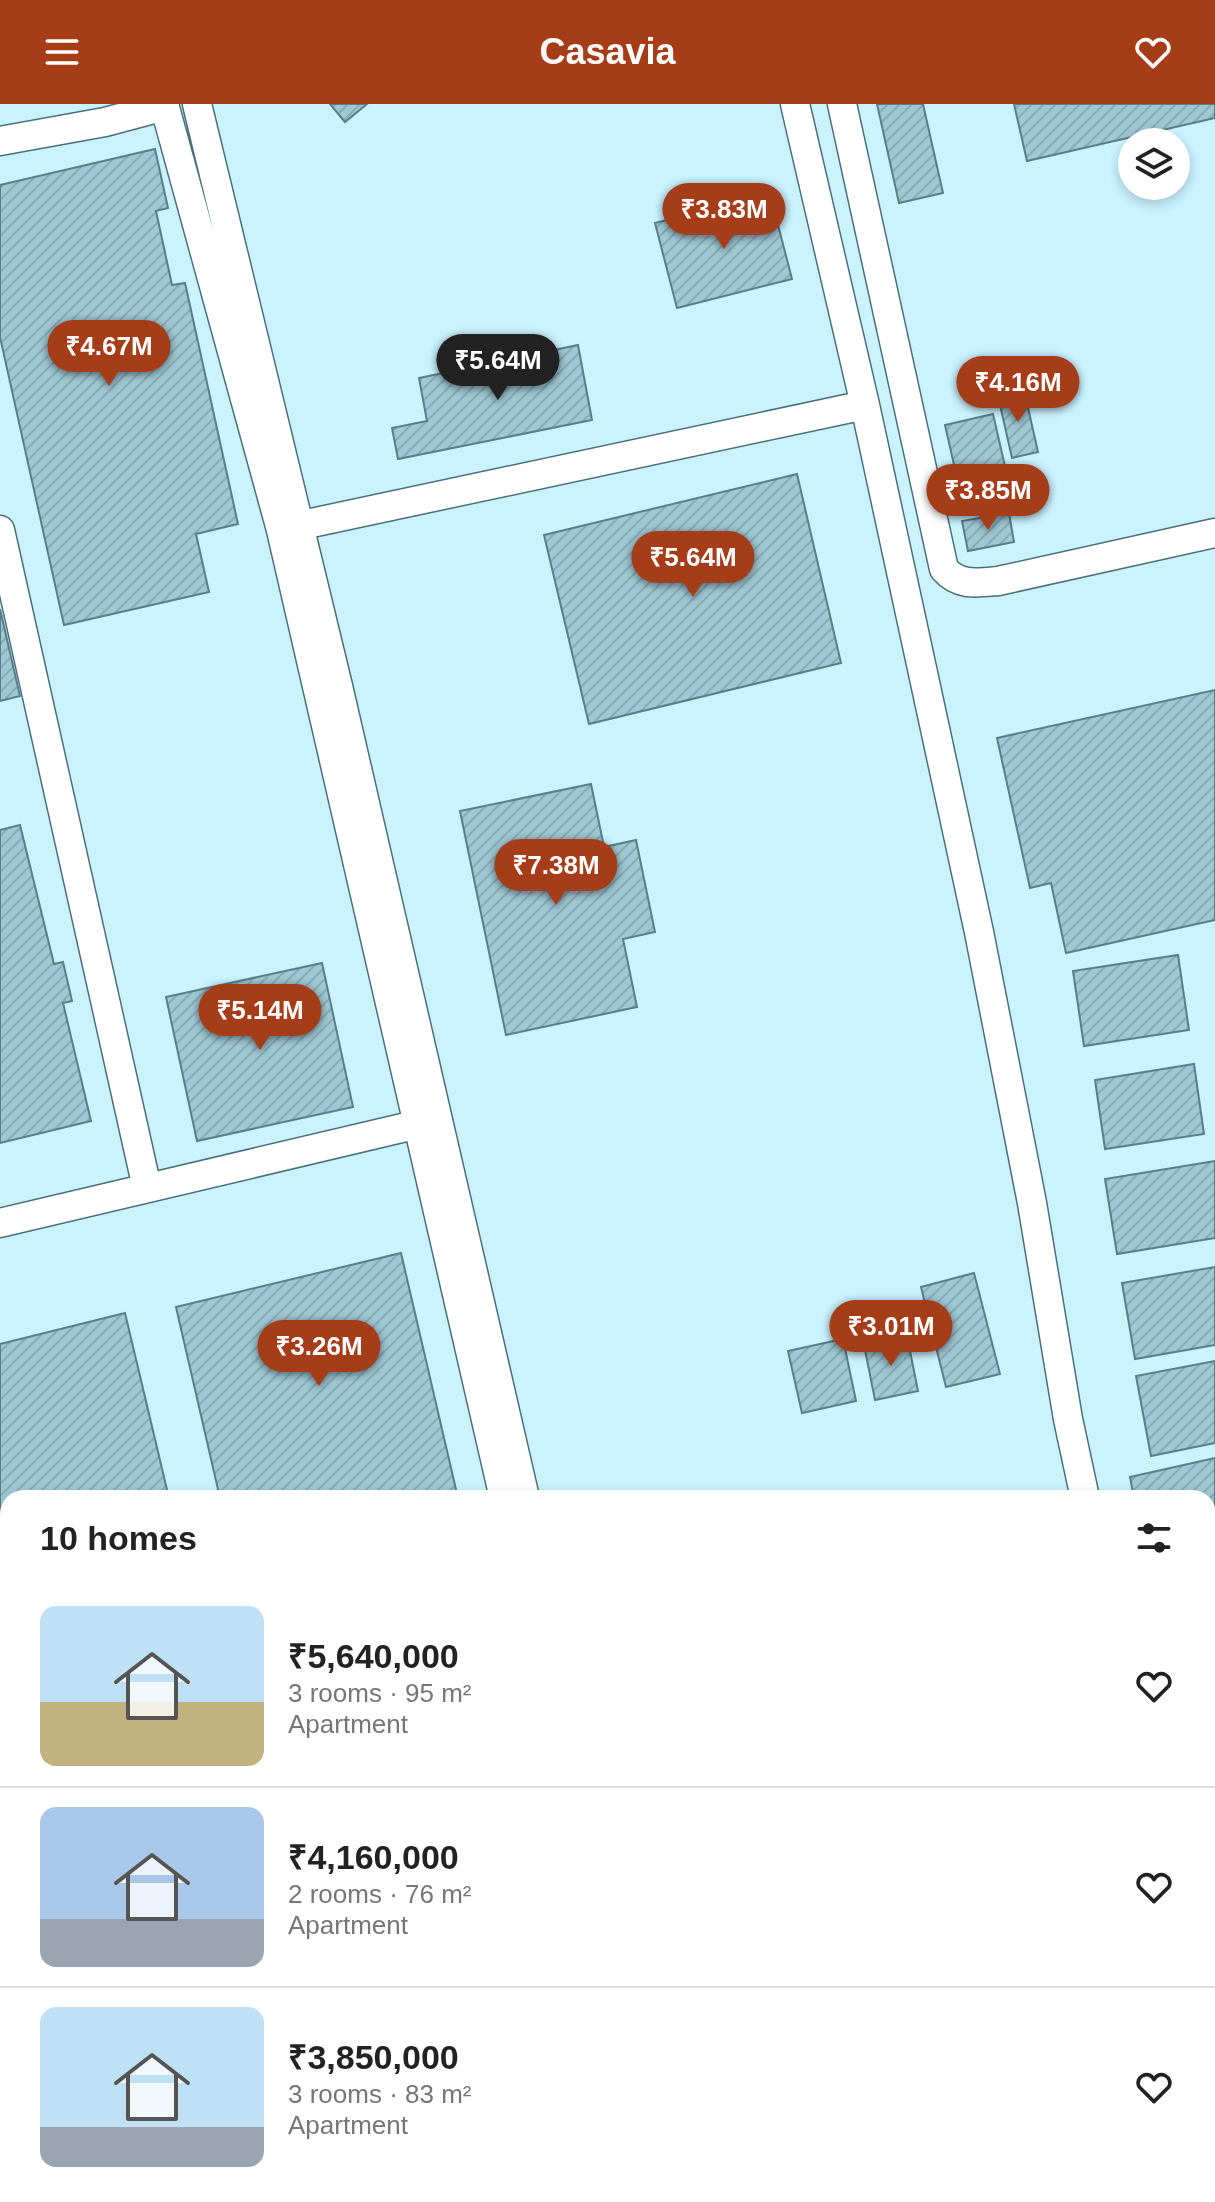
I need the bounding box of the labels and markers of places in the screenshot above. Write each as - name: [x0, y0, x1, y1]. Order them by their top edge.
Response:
- pin: ₹3.83M: [659, 183, 789, 251]
- pin: ₹4.67M: [44, 320, 174, 388]
- pin: ₹5.64M: [433, 334, 563, 402]
- pin: ₹4.16M: [953, 356, 1083, 424]
- pin: ₹3.85M: [923, 464, 1053, 532]
- pin: ₹5.64M: [628, 531, 758, 599]
- pin: ₹7.38M: [491, 839, 621, 907]
- pin: ₹5.14M: [195, 984, 325, 1052]
- pin: ₹3.01M: [826, 1300, 956, 1368]
- pin: ₹3.26M: [254, 1320, 384, 1388]

